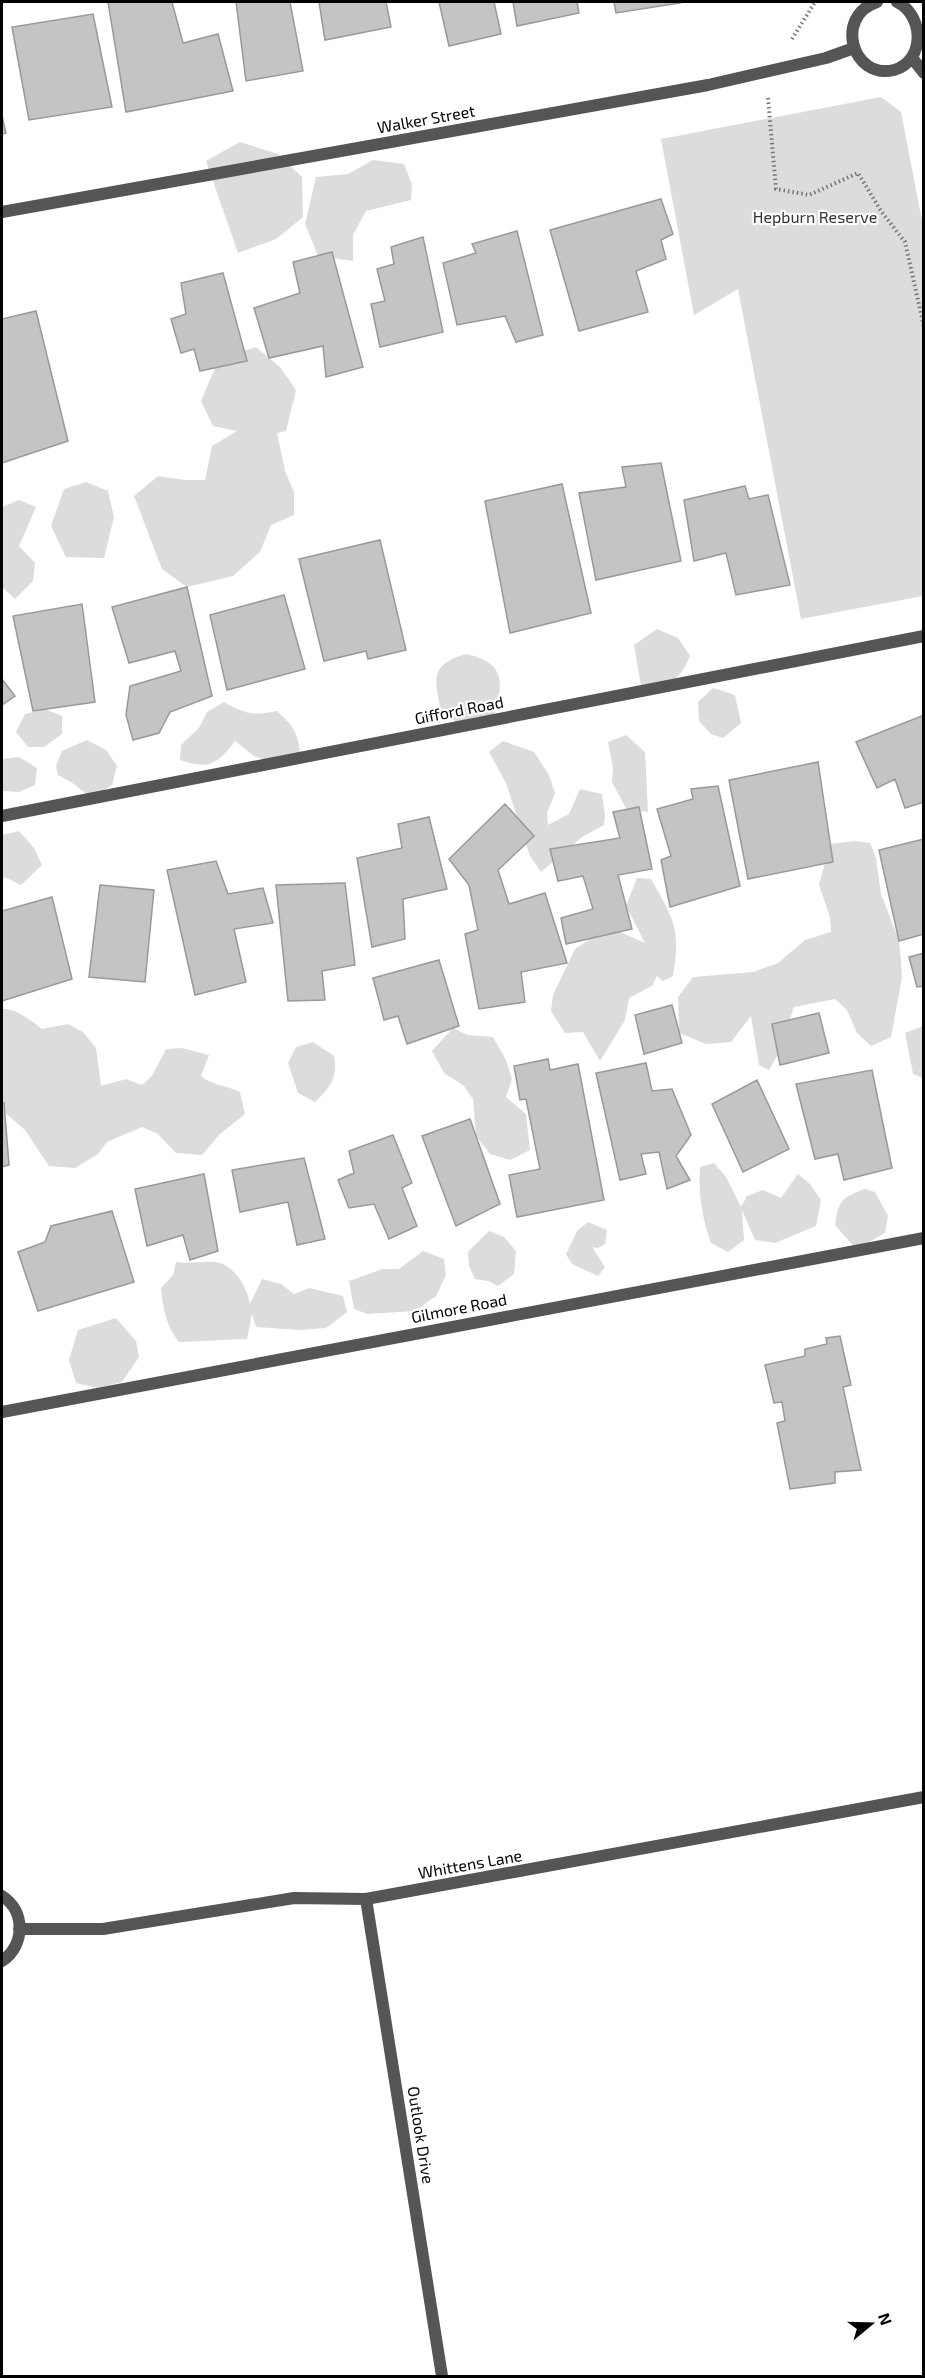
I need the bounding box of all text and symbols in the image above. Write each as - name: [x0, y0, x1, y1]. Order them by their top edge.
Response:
- street label: Walker Street: [375, 101, 476, 136]
- park label: Hepburn Reserve: [753, 207, 877, 226]
- street label: Gifford Road: [413, 692, 505, 727]
- street label: Gilmore Road: [409, 1289, 508, 1326]
- street label: Whittens Lane: [417, 1845, 523, 1882]
- street label: Outlook Drive: [404, 2085, 439, 2185]
- north arrow: [841, 2294, 901, 2354]
- text: N: [875, 2310, 897, 2328]

